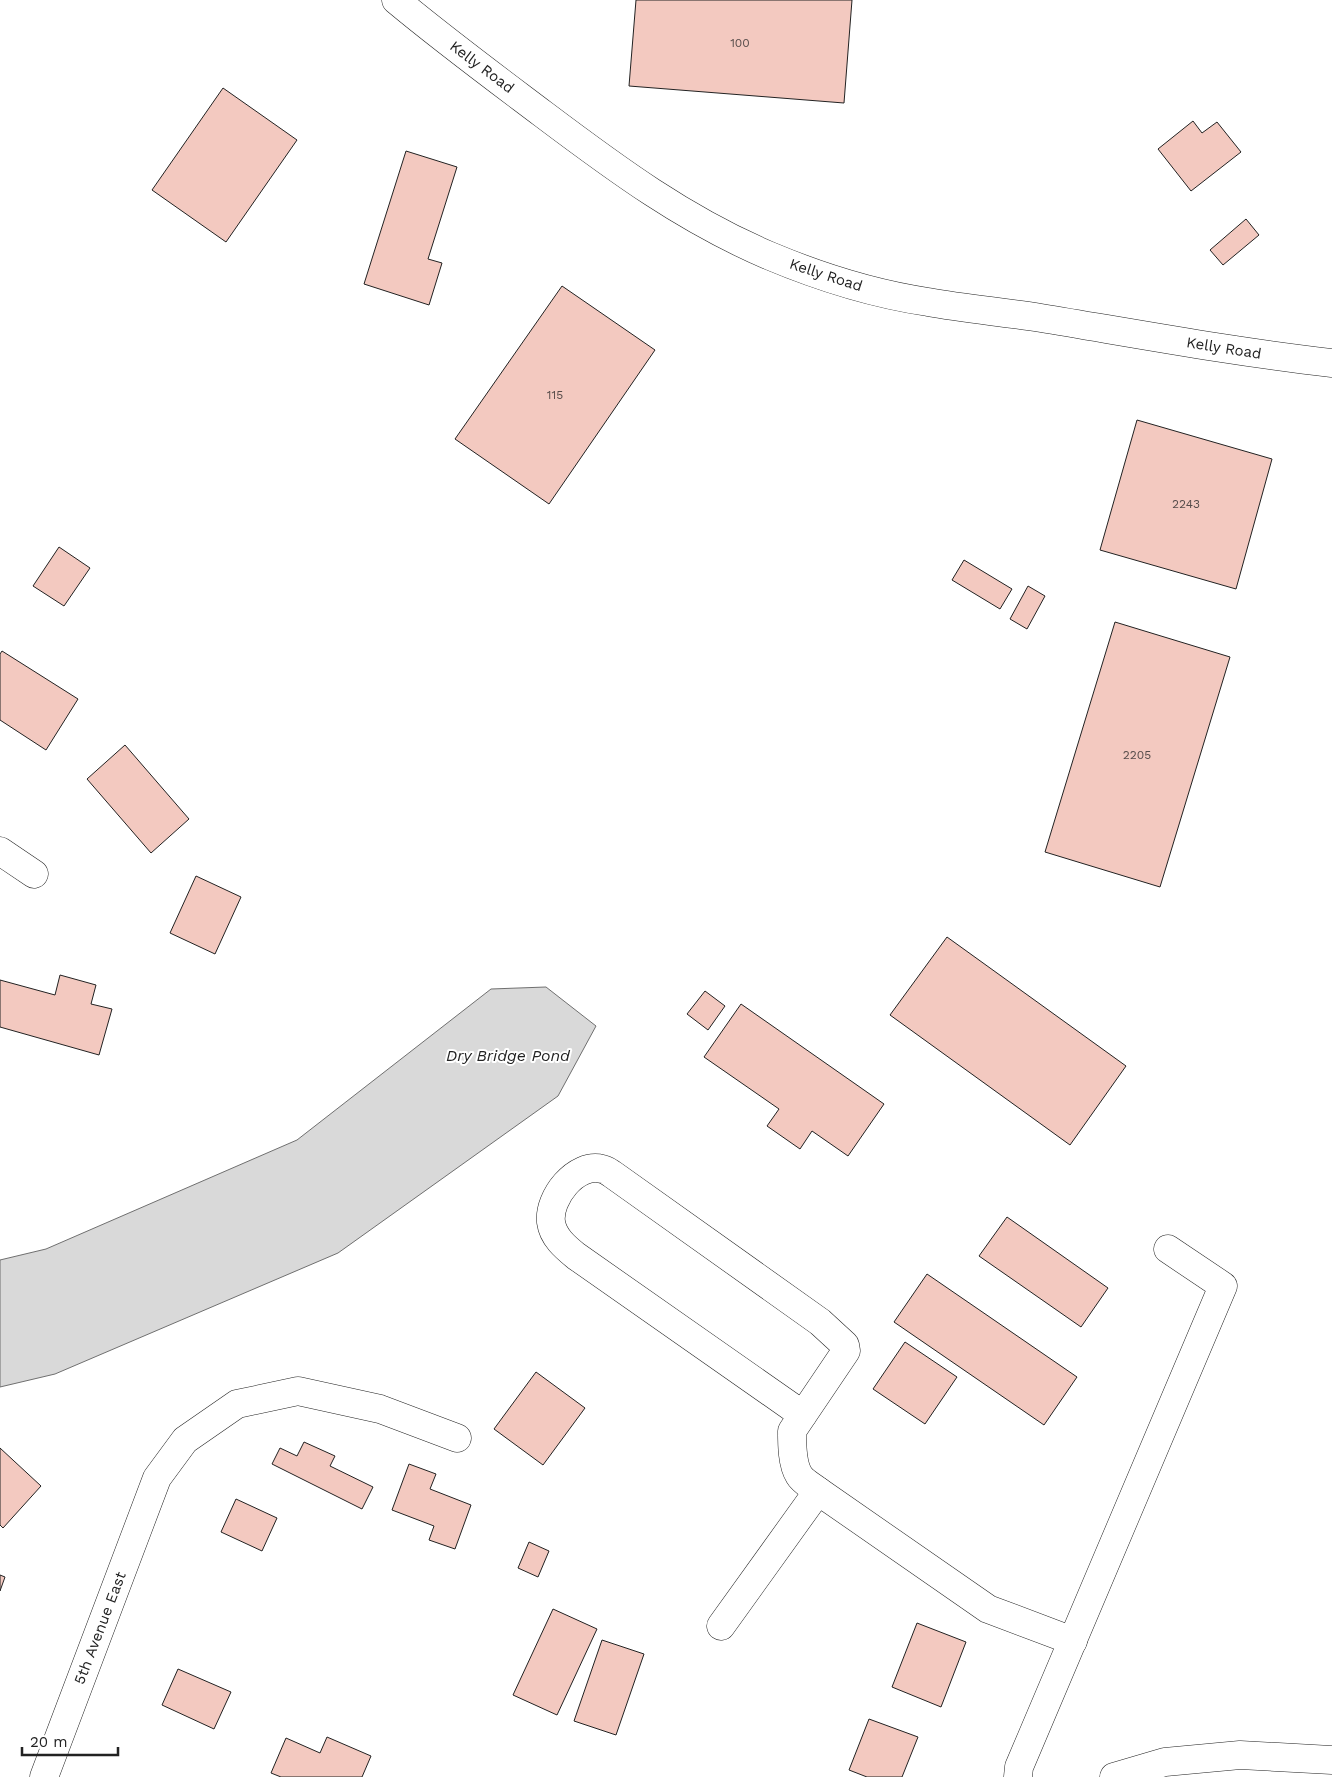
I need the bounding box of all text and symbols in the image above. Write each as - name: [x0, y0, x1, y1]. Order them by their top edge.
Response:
- house number: 100: [730, 36, 750, 50]
- street label: Kelly Road: [446, 37, 518, 97]
- street label: Kelly Road: [787, 255, 865, 295]
- street label: Kelly Road: [1185, 333, 1263, 363]
- house number: 115: [547, 388, 563, 402]
- house number: 2243: [1172, 497, 1200, 511]
- house number: 2205: [1123, 748, 1151, 762]
- water label: Dry Bridge Pond: [446, 1046, 571, 1065]
- street label: 5th Avenue East: [70, 1568, 130, 1687]
- scale bar: [22, 1724, 119, 1756]
- text: 20 m: [30, 1733, 68, 1751]

